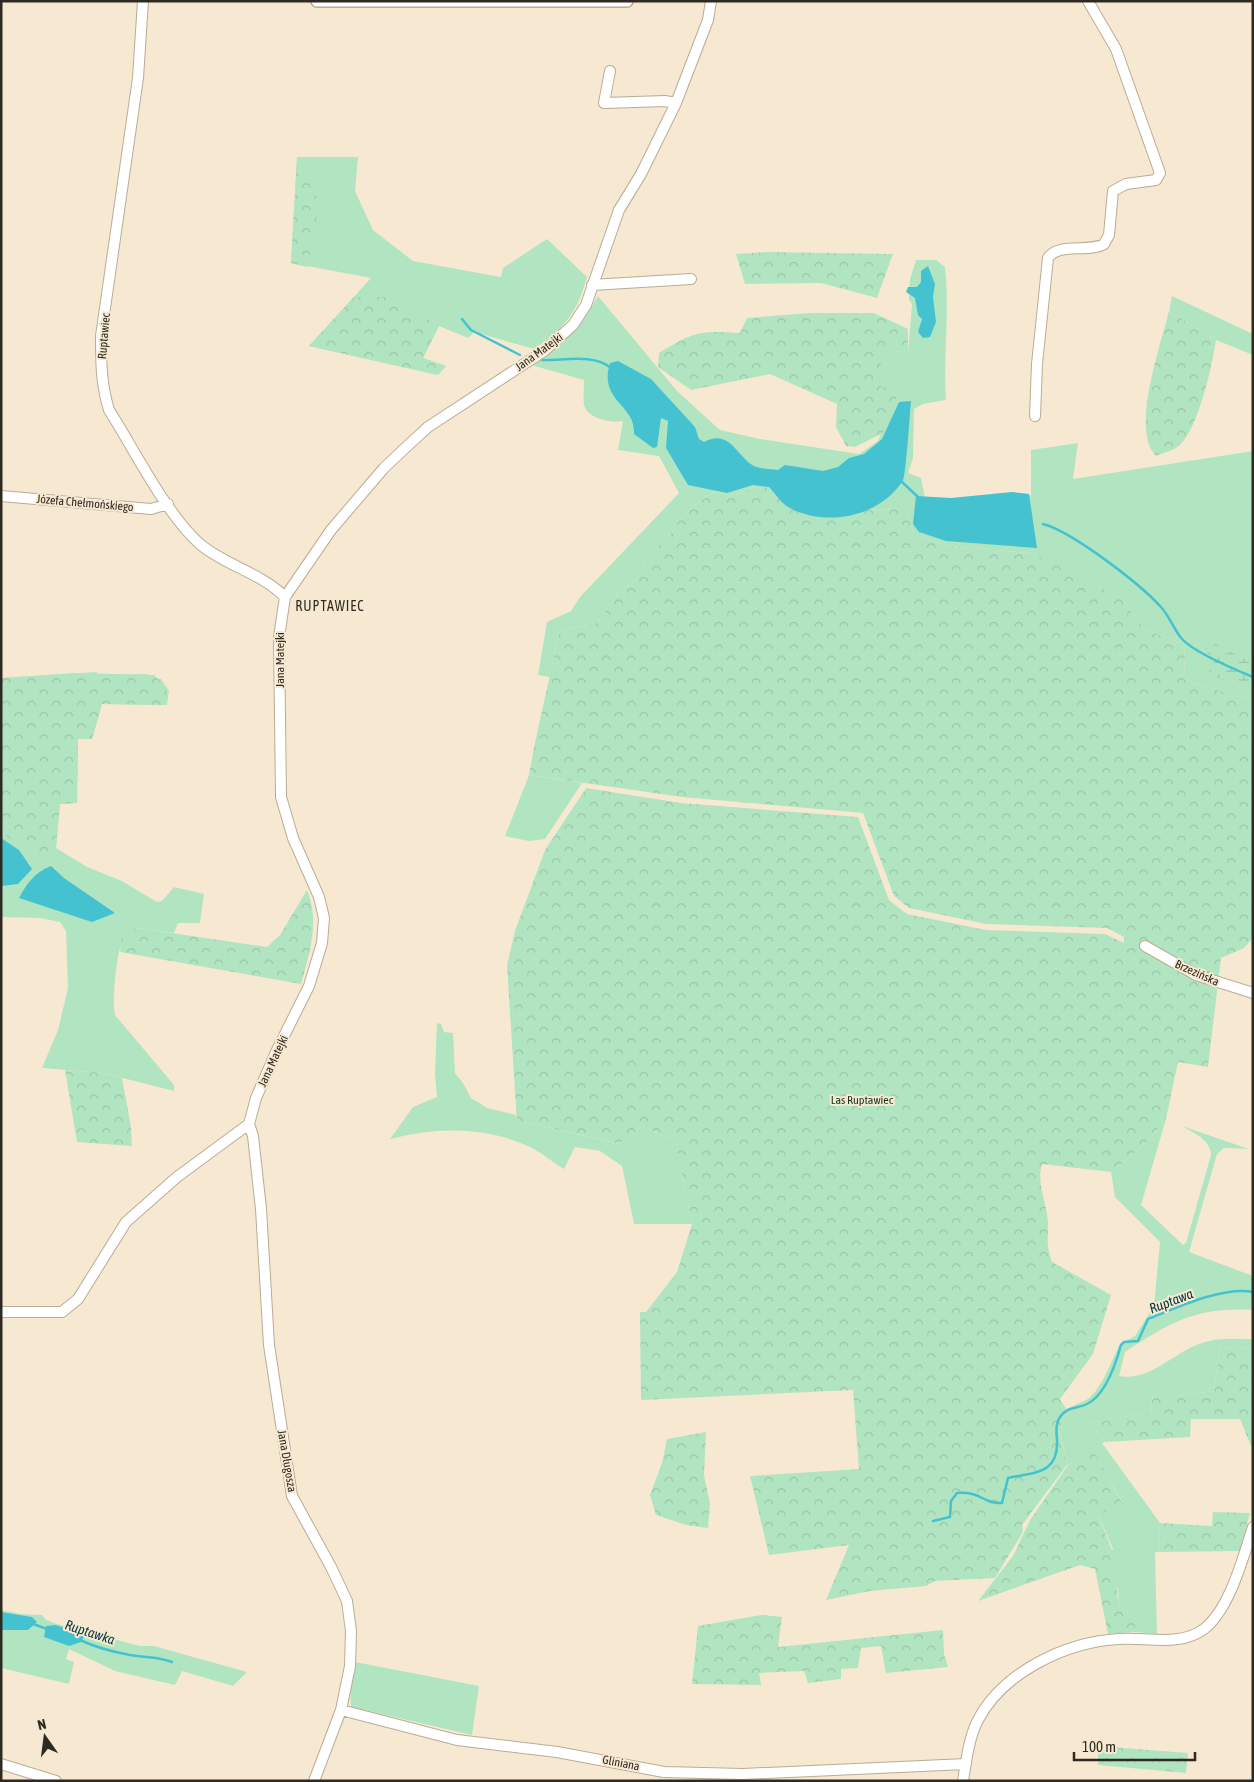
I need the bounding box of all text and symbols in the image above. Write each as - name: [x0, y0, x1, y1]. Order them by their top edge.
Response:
- street label: Ruptawiec: [95, 312, 113, 360]
- street label: Jana Matejki: [513, 330, 565, 374]
- street label: Józefa Chełmońskiego: [36, 492, 134, 514]
- district label: RUPTAWIEC: [295, 598, 365, 614]
- street label: Jana Matejki: [273, 632, 287, 688]
- street label: Brzezińska: [1173, 957, 1221, 989]
- street label: Jana Matejki: [255, 1033, 291, 1089]
- park label: Las Ruptawiec: [831, 1093, 894, 1107]
- water label: Ruptawa: [1147, 1285, 1196, 1317]
- street label: Jana Długosza: [275, 1429, 299, 1493]
- water label: Ruptawka: [63, 1616, 117, 1648]
- north arrow: [20, 1712, 70, 1762]
- text: N: [36, 1716, 48, 1733]
- scale bar: [1074, 1730, 1195, 1762]
- text: 100 m: [1082, 1738, 1116, 1755]
- street label: Gliniana: [601, 1753, 641, 1773]

